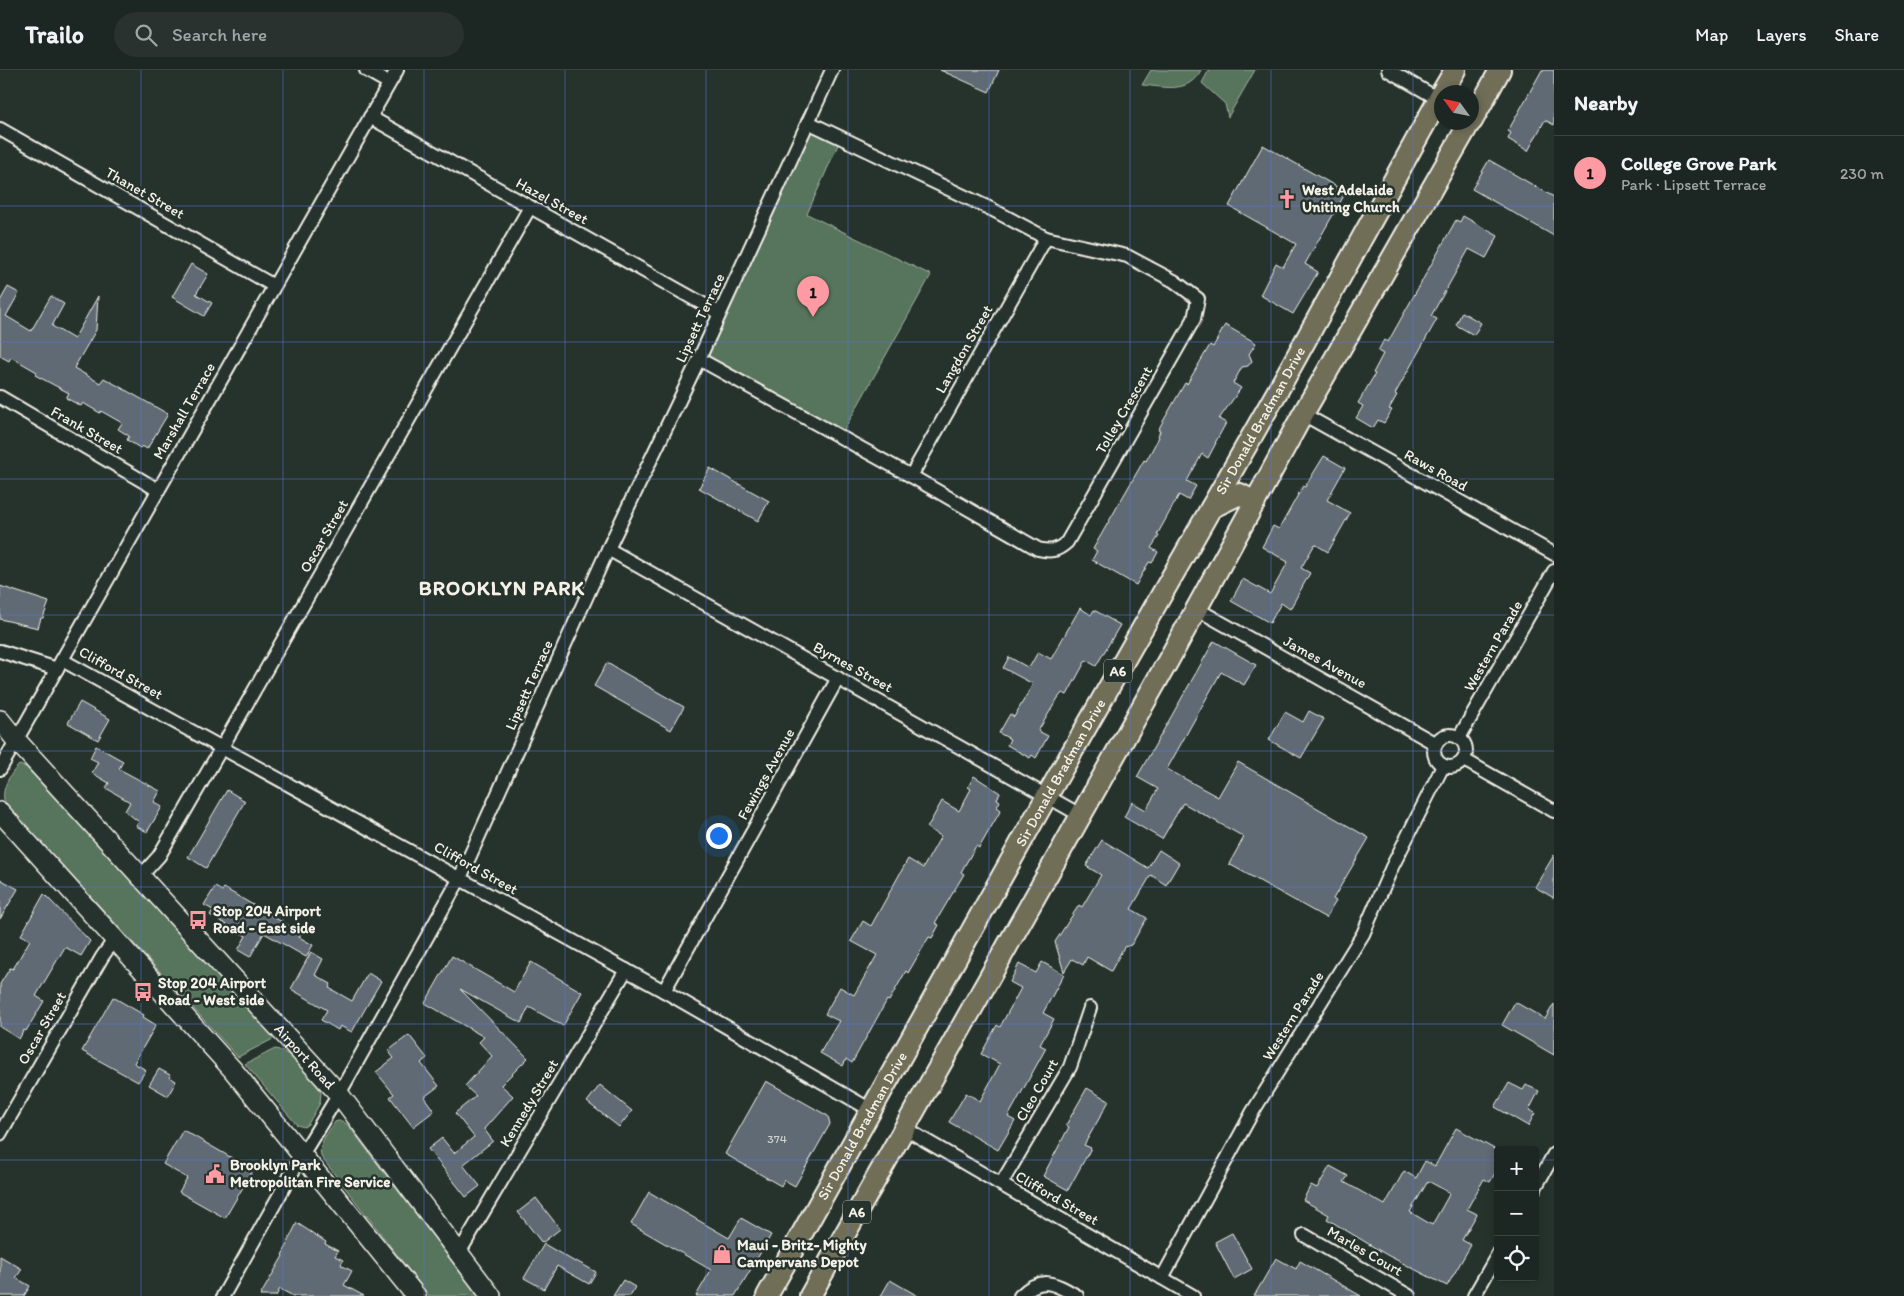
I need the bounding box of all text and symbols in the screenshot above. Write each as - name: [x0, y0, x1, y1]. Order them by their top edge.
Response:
- search box: [114, 12, 464, 57]
- text: Trailo: [25, 20, 84, 49]
- icon: search: [132, 21, 160, 49]
- text: Search here: [172, 23, 267, 46]
- text: Map: [1695, 24, 1728, 46]
- text: Layers: [1756, 24, 1806, 46]
- text: Share: [1834, 24, 1879, 46]
- north arrow: [1434, 85, 1479, 130]
- text: Nearby: [1574, 90, 1638, 115]
- text: College Grove Park: [1621, 152, 1776, 175]
- street label: Thanet Street: [102, 163, 188, 223]
- text: 1: [1586, 164, 1594, 183]
- text: 230 m: [1840, 164, 1884, 183]
- street label: Hazel Street: [513, 174, 592, 228]
- text: Park · Lipsett Terrace: [1621, 175, 1766, 194]
- place label: West Adelaide Uniting Church: [1302, 181, 1400, 217]
- church icon: West Adelaide Uniting Church: [1276, 188, 1298, 210]
- street label: Lipsett Terrace: [671, 270, 729, 366]
- pin: 1: [797, 276, 829, 317]
- street label: Langdon Street: [931, 301, 997, 396]
- street label: Sir Donald Bradman Drive: [1212, 343, 1309, 498]
- street label: Marshall Terrace: [149, 359, 219, 463]
- street label: Tolley Crescent: [1092, 363, 1157, 457]
- street label: Frank Street: [48, 402, 126, 458]
- street label: Raws Road: [1401, 445, 1471, 495]
- street label: Oscar Street: [296, 496, 352, 576]
- district label: BROOKLYN PARK: [419, 576, 585, 600]
- street label: Western Parade: [1460, 597, 1526, 695]
- street label: James Avenue: [1280, 632, 1370, 692]
- street label: Lipsett Terrace: [501, 637, 557, 733]
- street label: Byrnes Street: [810, 638, 896, 696]
- street label: Clifford Street: [76, 643, 166, 704]
- road number: A6: [1104, 660, 1132, 682]
- street label: Sir Donald Bradman Drive: [1011, 696, 1109, 850]
- street label: Fewings Avenue: [733, 725, 799, 823]
- your location: [706, 823, 732, 849]
- street label: Clifford Street: [431, 838, 521, 899]
- place label: Stop 204 Airport Road - East side: [213, 902, 321, 937]
- bus stop icon: Stop 204 Airport Road - East side: [187, 909, 209, 931]
- street label: Western Parade: [1258, 968, 1328, 1064]
- place label: Stop 204 Airport Road - West side: [158, 974, 266, 1009]
- bus stop icon: Stop 204 Airport Road - West side: [132, 981, 154, 1003]
- street label: Oscar Street: [14, 988, 70, 1068]
- street label: Airport Road: [270, 1020, 339, 1093]
- street label: Sir Donald Bradman Drive: [814, 1049, 911, 1203]
- street label: Cleo Court: [1012, 1055, 1062, 1124]
- street label: Kennedy Street: [496, 1056, 562, 1150]
- house number: 374: [767, 1132, 787, 1146]
- map controls: [1494, 1146, 1539, 1281]
- button: +: [1494, 1146, 1539, 1191]
- place label: Brooklyn Park Metropolitan Fire Service: [230, 1156, 391, 1192]
- public building icon: Brooklyn Park Metropolitan Fire Service: [204, 1163, 226, 1185]
- street label: Clifford Street: [1012, 1167, 1102, 1229]
- button: −: [1494, 1191, 1539, 1236]
- road number: A6: [843, 1200, 871, 1224]
- street label: Marles Court: [1324, 1222, 1406, 1280]
- place label: Maui - Britz- Mighty Campervans Depot: [737, 1236, 867, 1272]
- button: locate: [1494, 1236, 1539, 1281]
- shop icon: Maui - Britz- Mighty Campervans Depot: [711, 1243, 733, 1265]

